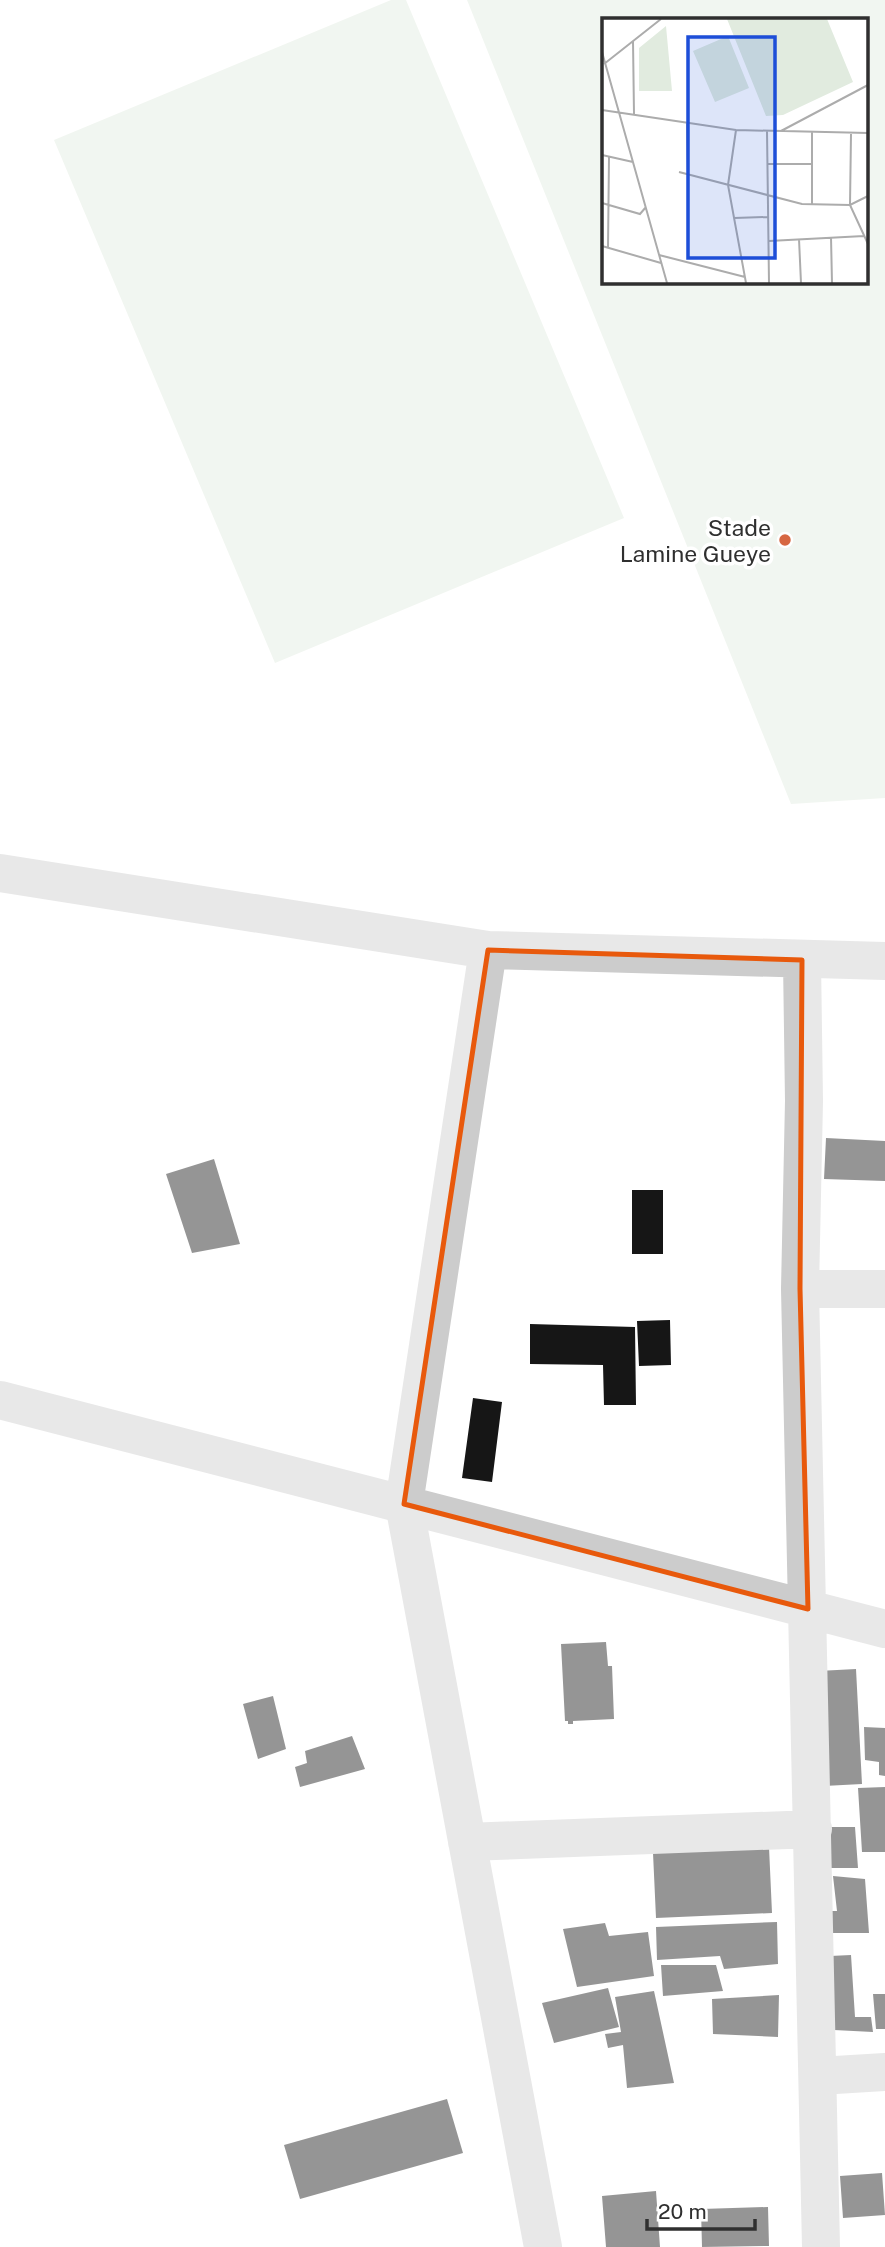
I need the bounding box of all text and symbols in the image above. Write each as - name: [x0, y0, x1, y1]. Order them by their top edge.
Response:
- inset map: [602, 18, 868, 284]
- place label: Stade Lamine Gueye: [620, 514, 771, 567]
- marker: Stade Lamine Gueye: [777, 532, 793, 548]
- scale bar: [647, 2188, 756, 2232]
- text: 20 m: [658, 2199, 707, 2224]

